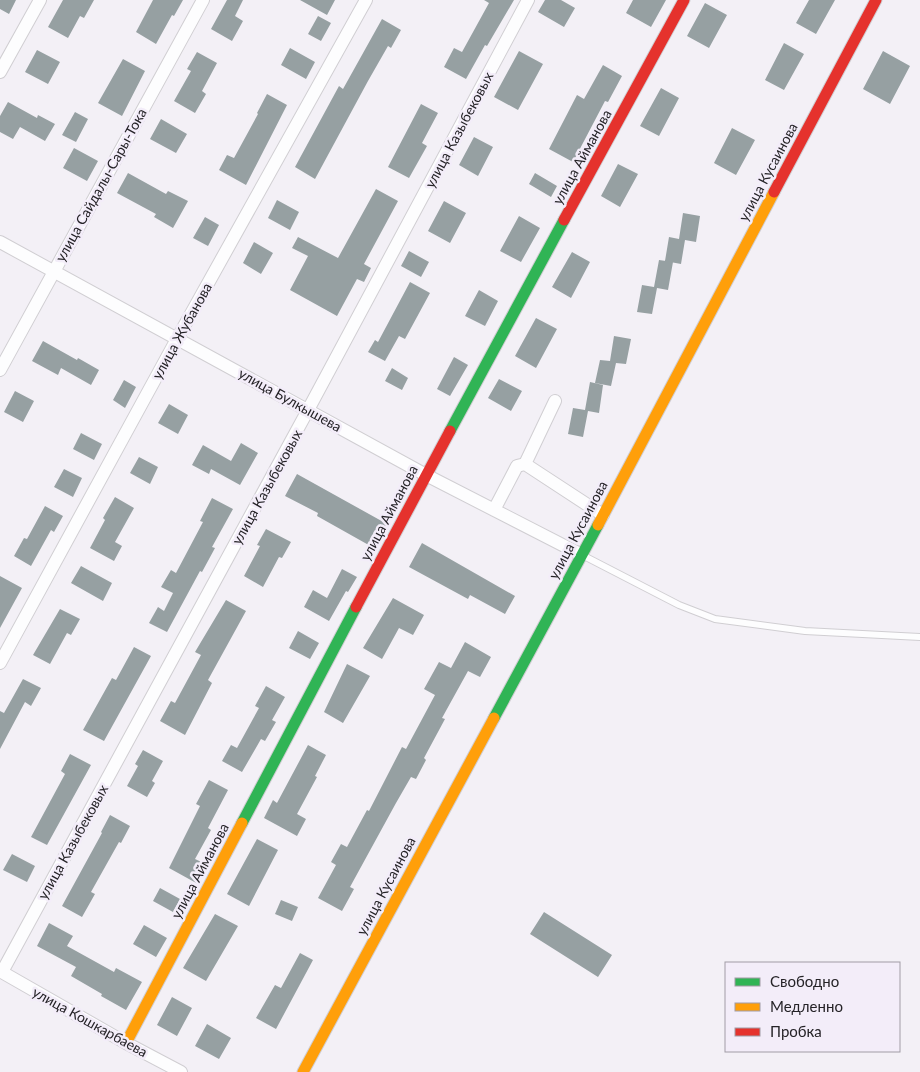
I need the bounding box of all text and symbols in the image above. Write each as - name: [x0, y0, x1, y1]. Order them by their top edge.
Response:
- street label: улица Казыбековых: [421, 69, 496, 191]
- street label: улица Сайдалы-Сары-Тока: [51, 105, 150, 264]
- street label: улица Айманова: [548, 106, 615, 207]
- street label: улица Кусаинова: [734, 120, 801, 224]
- street label: улица Жубанова: [148, 279, 215, 382]
- street label: улица Булкышева: [236, 364, 345, 435]
- street label: улица Казыбековых: [228, 426, 305, 547]
- street label: улица Айманова: [356, 462, 421, 563]
- street label: улица Кусаинова: [544, 478, 611, 582]
- street label: улица Казыбековых: [34, 781, 111, 902]
- street label: улица Айманова: [167, 820, 232, 921]
- street label: улица Кусаинова: [352, 834, 419, 938]
- legend: [725, 962, 900, 1052]
- text: Свободно: [770, 972, 839, 990]
- street label: улица Кошкарбаева: [30, 983, 151, 1060]
- text: Медленно: [770, 997, 843, 1015]
- text: Пробка: [770, 1022, 822, 1040]

